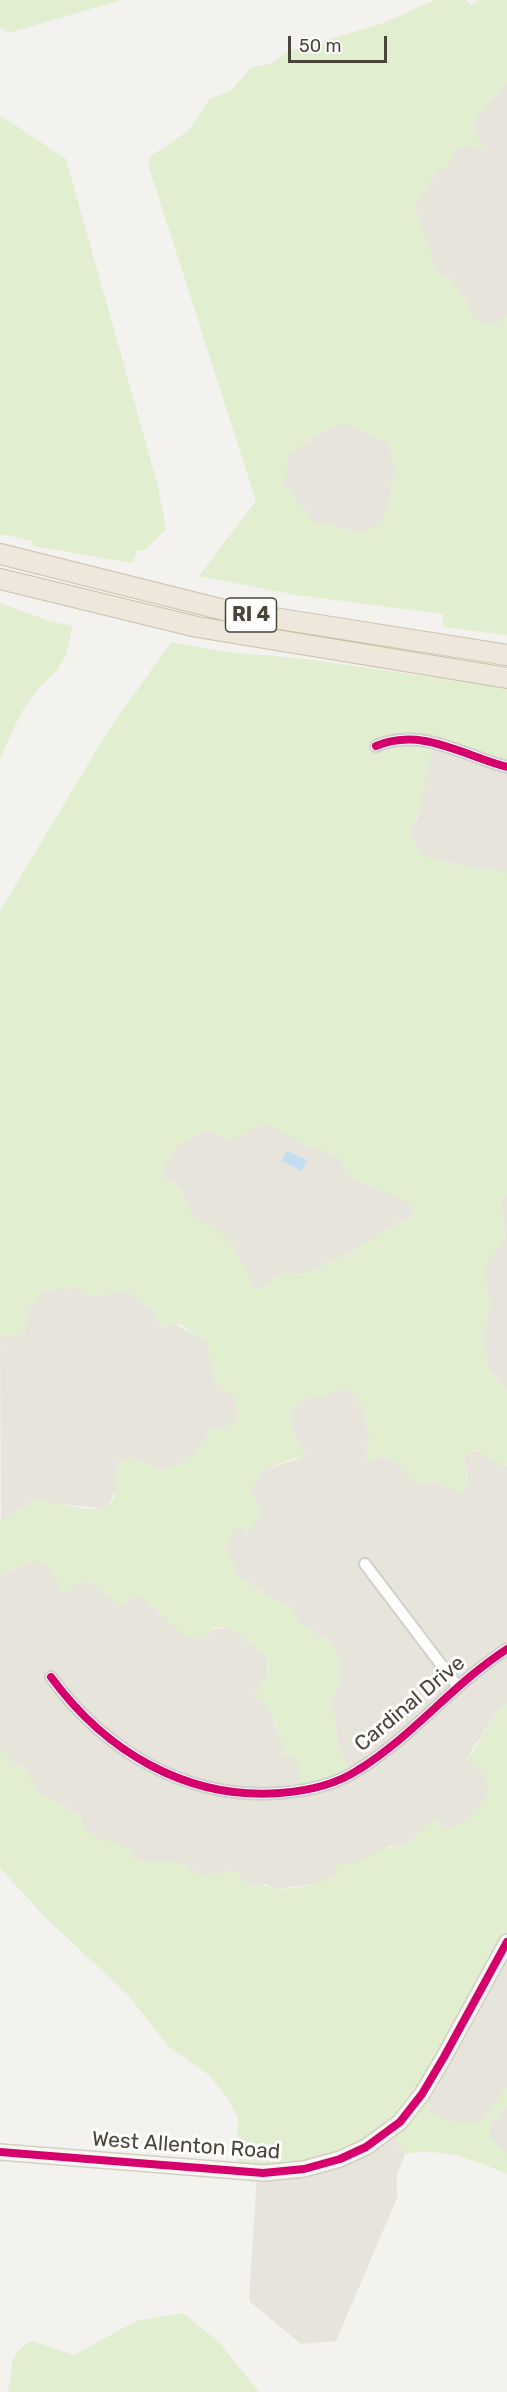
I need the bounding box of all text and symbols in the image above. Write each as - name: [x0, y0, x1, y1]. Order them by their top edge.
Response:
- scale bar: [291, 24, 390, 62]
- text: 50 m: [299, 35, 342, 57]
- road number: RI 4: [226, 598, 276, 632]
- street label: Cardinal Drive: [350, 1651, 470, 1757]
- street label: West Allenton Road: [91, 2127, 281, 2165]

